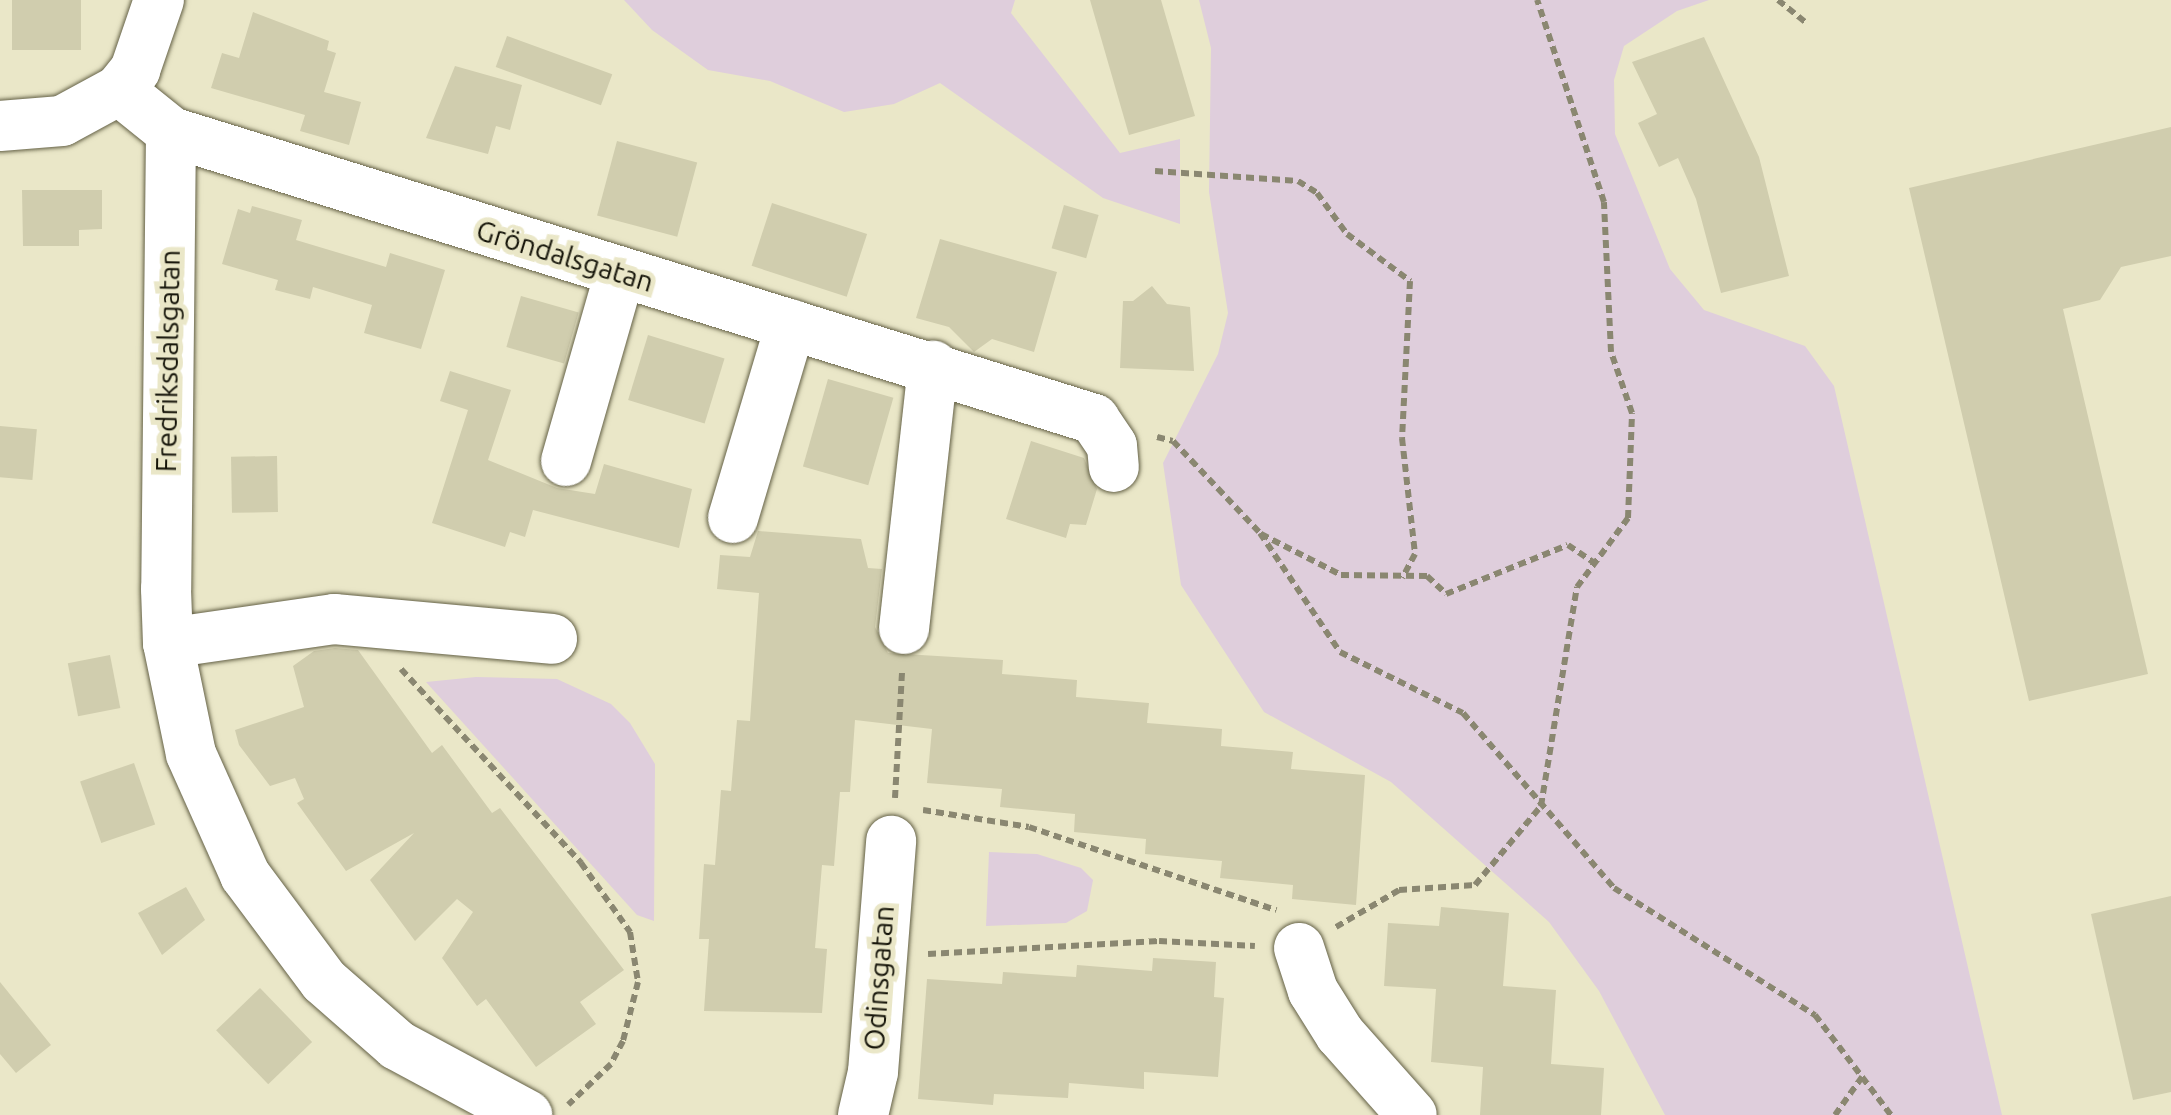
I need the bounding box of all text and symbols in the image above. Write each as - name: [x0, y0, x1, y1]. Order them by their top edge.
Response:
- street label: Gröndalsgatan: [472, 213, 658, 299]
- street label: Fredriksdalsgatan: [149, 249, 187, 473]
- street label: Odinsgatan: [857, 905, 901, 1051]

